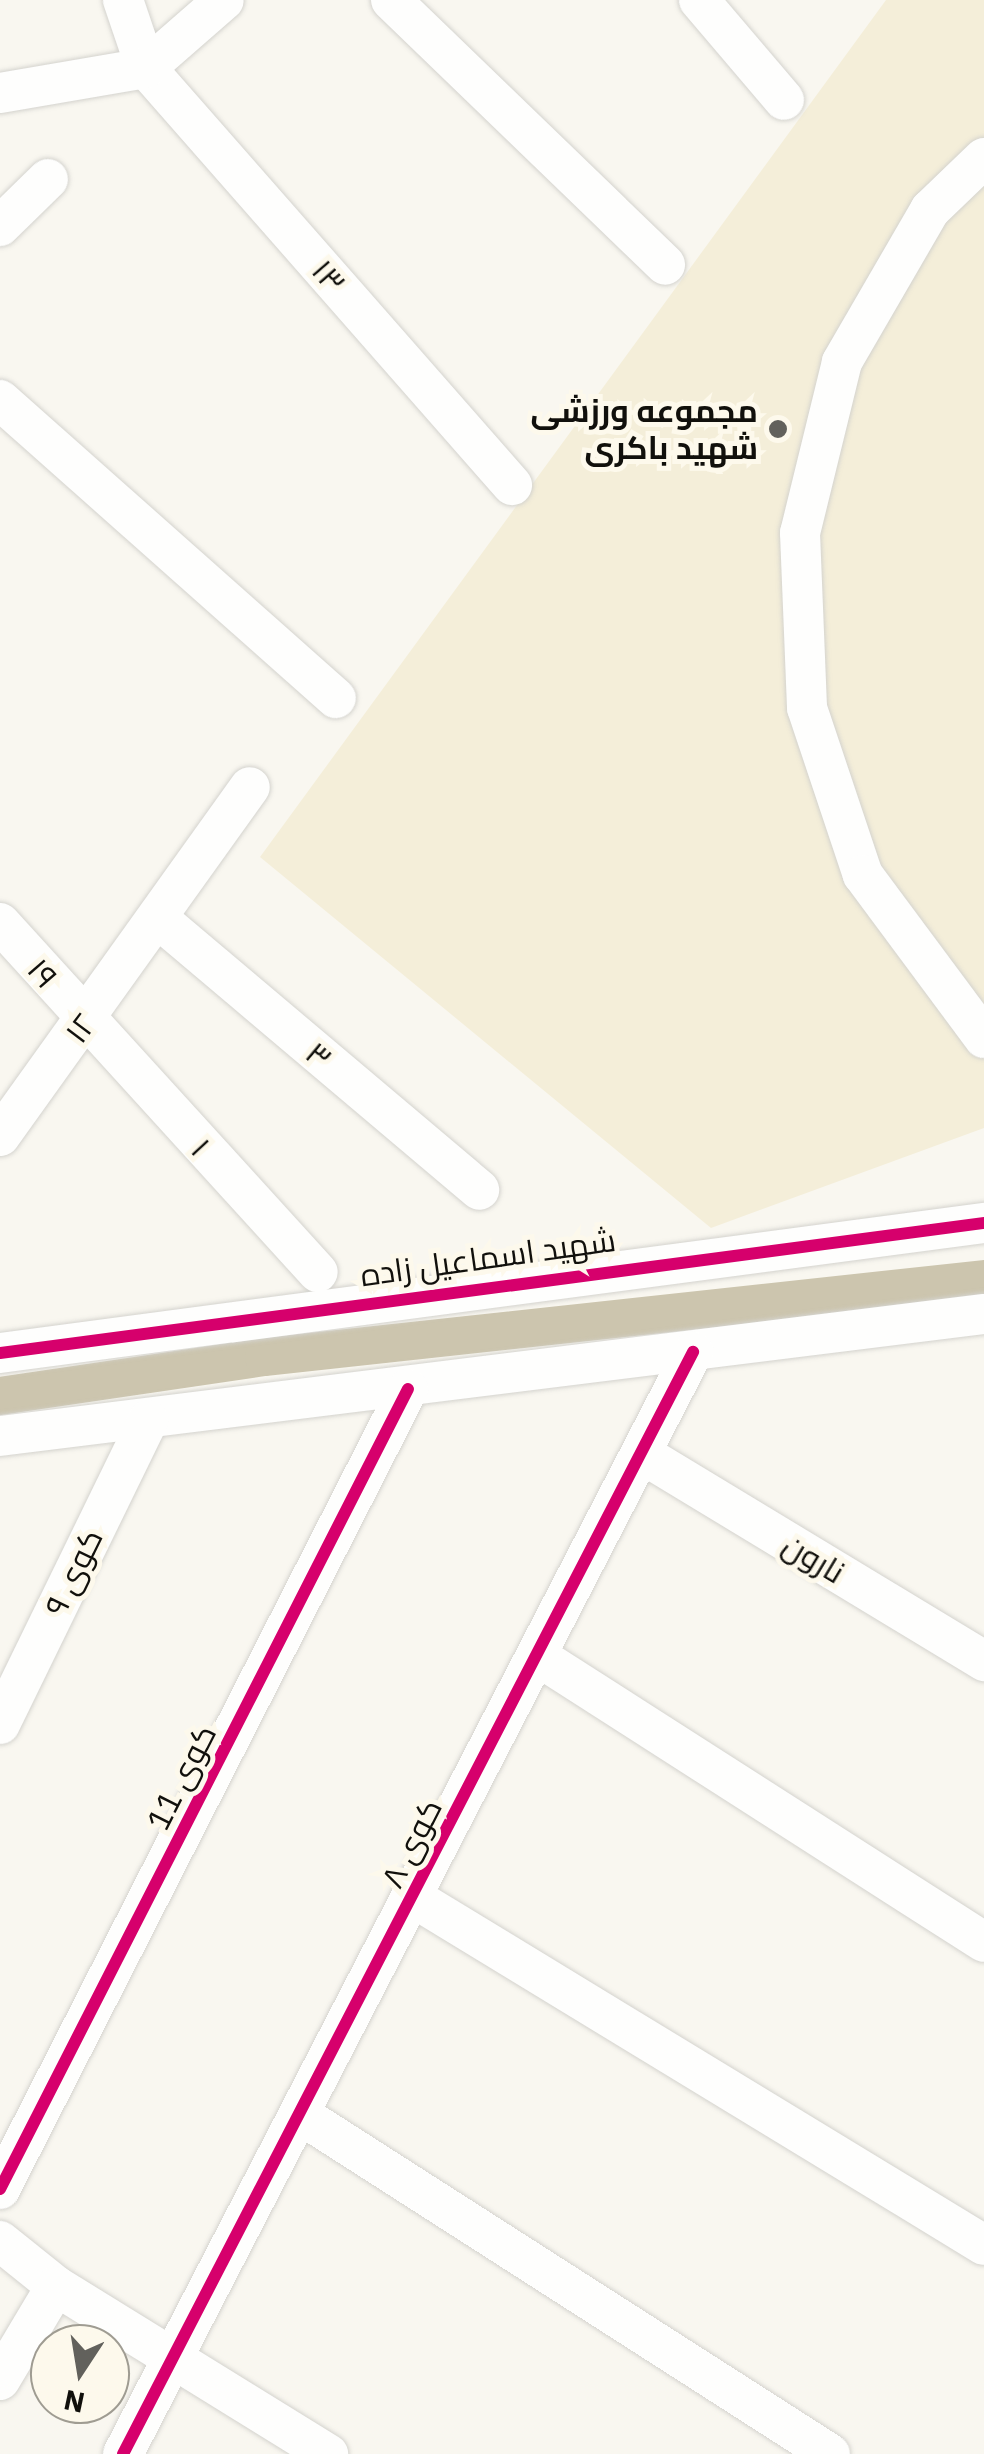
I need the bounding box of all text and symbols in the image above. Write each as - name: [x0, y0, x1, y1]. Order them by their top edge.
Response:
- street label: ۱۳: [304, 252, 354, 300]
- place label: مجموعه ورزشی شهید باکری: [531, 392, 758, 467]
- marker: مجموعه ورزشی شهید باکری: [767, 418, 789, 440]
- street label: ۱۹: [20, 950, 66, 996]
- street label: ۱۲: [57, 1006, 103, 1050]
- street label: ۳: [298, 1033, 340, 1077]
- street label: ۱: [184, 1130, 218, 1164]
- street label: شهید اسماعیل زاده: [358, 1220, 618, 1294]
- street label: کوی ۹: [36, 1523, 110, 1621]
- street label: نارون: [776, 1525, 852, 1591]
- street label: کوی 11: [138, 1718, 224, 1836]
- street label: کوی ۸: [372, 1792, 450, 1894]
- north arrow: [30, 2324, 130, 2424]
- text: N: [60, 2382, 88, 2422]

